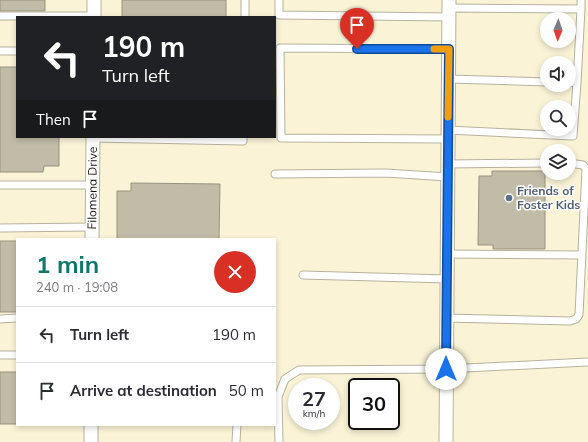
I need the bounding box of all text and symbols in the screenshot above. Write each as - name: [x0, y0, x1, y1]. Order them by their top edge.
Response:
- pin: [340, 8, 374, 49]
- north arrow: [540, 12, 576, 48]
- map controls: [540, 12, 576, 180]
- icon: arrive: [346, 14, 368, 36]
- text: 190 m: [102, 29, 185, 64]
- icon: left: [36, 32, 88, 84]
- button: sound: [540, 56, 576, 92]
- text: Turn left: [102, 64, 170, 87]
- button: search: [540, 100, 576, 136]
- icon: arrive: [79, 108, 101, 130]
- text: Then: [36, 110, 71, 129]
- button: layers: [540, 144, 576, 180]
- street label: Filomena Drive: [84, 147, 100, 229]
- place label: Friends of Foster Kids: [517, 183, 580, 212]
- marker: Friends of Foster Kids: [504, 193, 514, 203]
- text: 1 min: [36, 249, 99, 279]
- button: close: [214, 251, 256, 293]
- text: 240 m · 19:08: [36, 279, 118, 295]
- icon: left: [36, 324, 58, 346]
- text: Turn left: [70, 325, 129, 344]
- text: 190 m: [212, 325, 256, 344]
- position arrow: [425, 348, 467, 390]
- speed limit sign: 30: [348, 378, 400, 430]
- icon: arrive: [36, 380, 58, 402]
- text: Arrive at destination: [70, 381, 217, 400]
- text: 50 m: [229, 381, 264, 400]
- text: 27: [302, 386, 326, 411]
- text: km/h: [303, 407, 325, 420]

